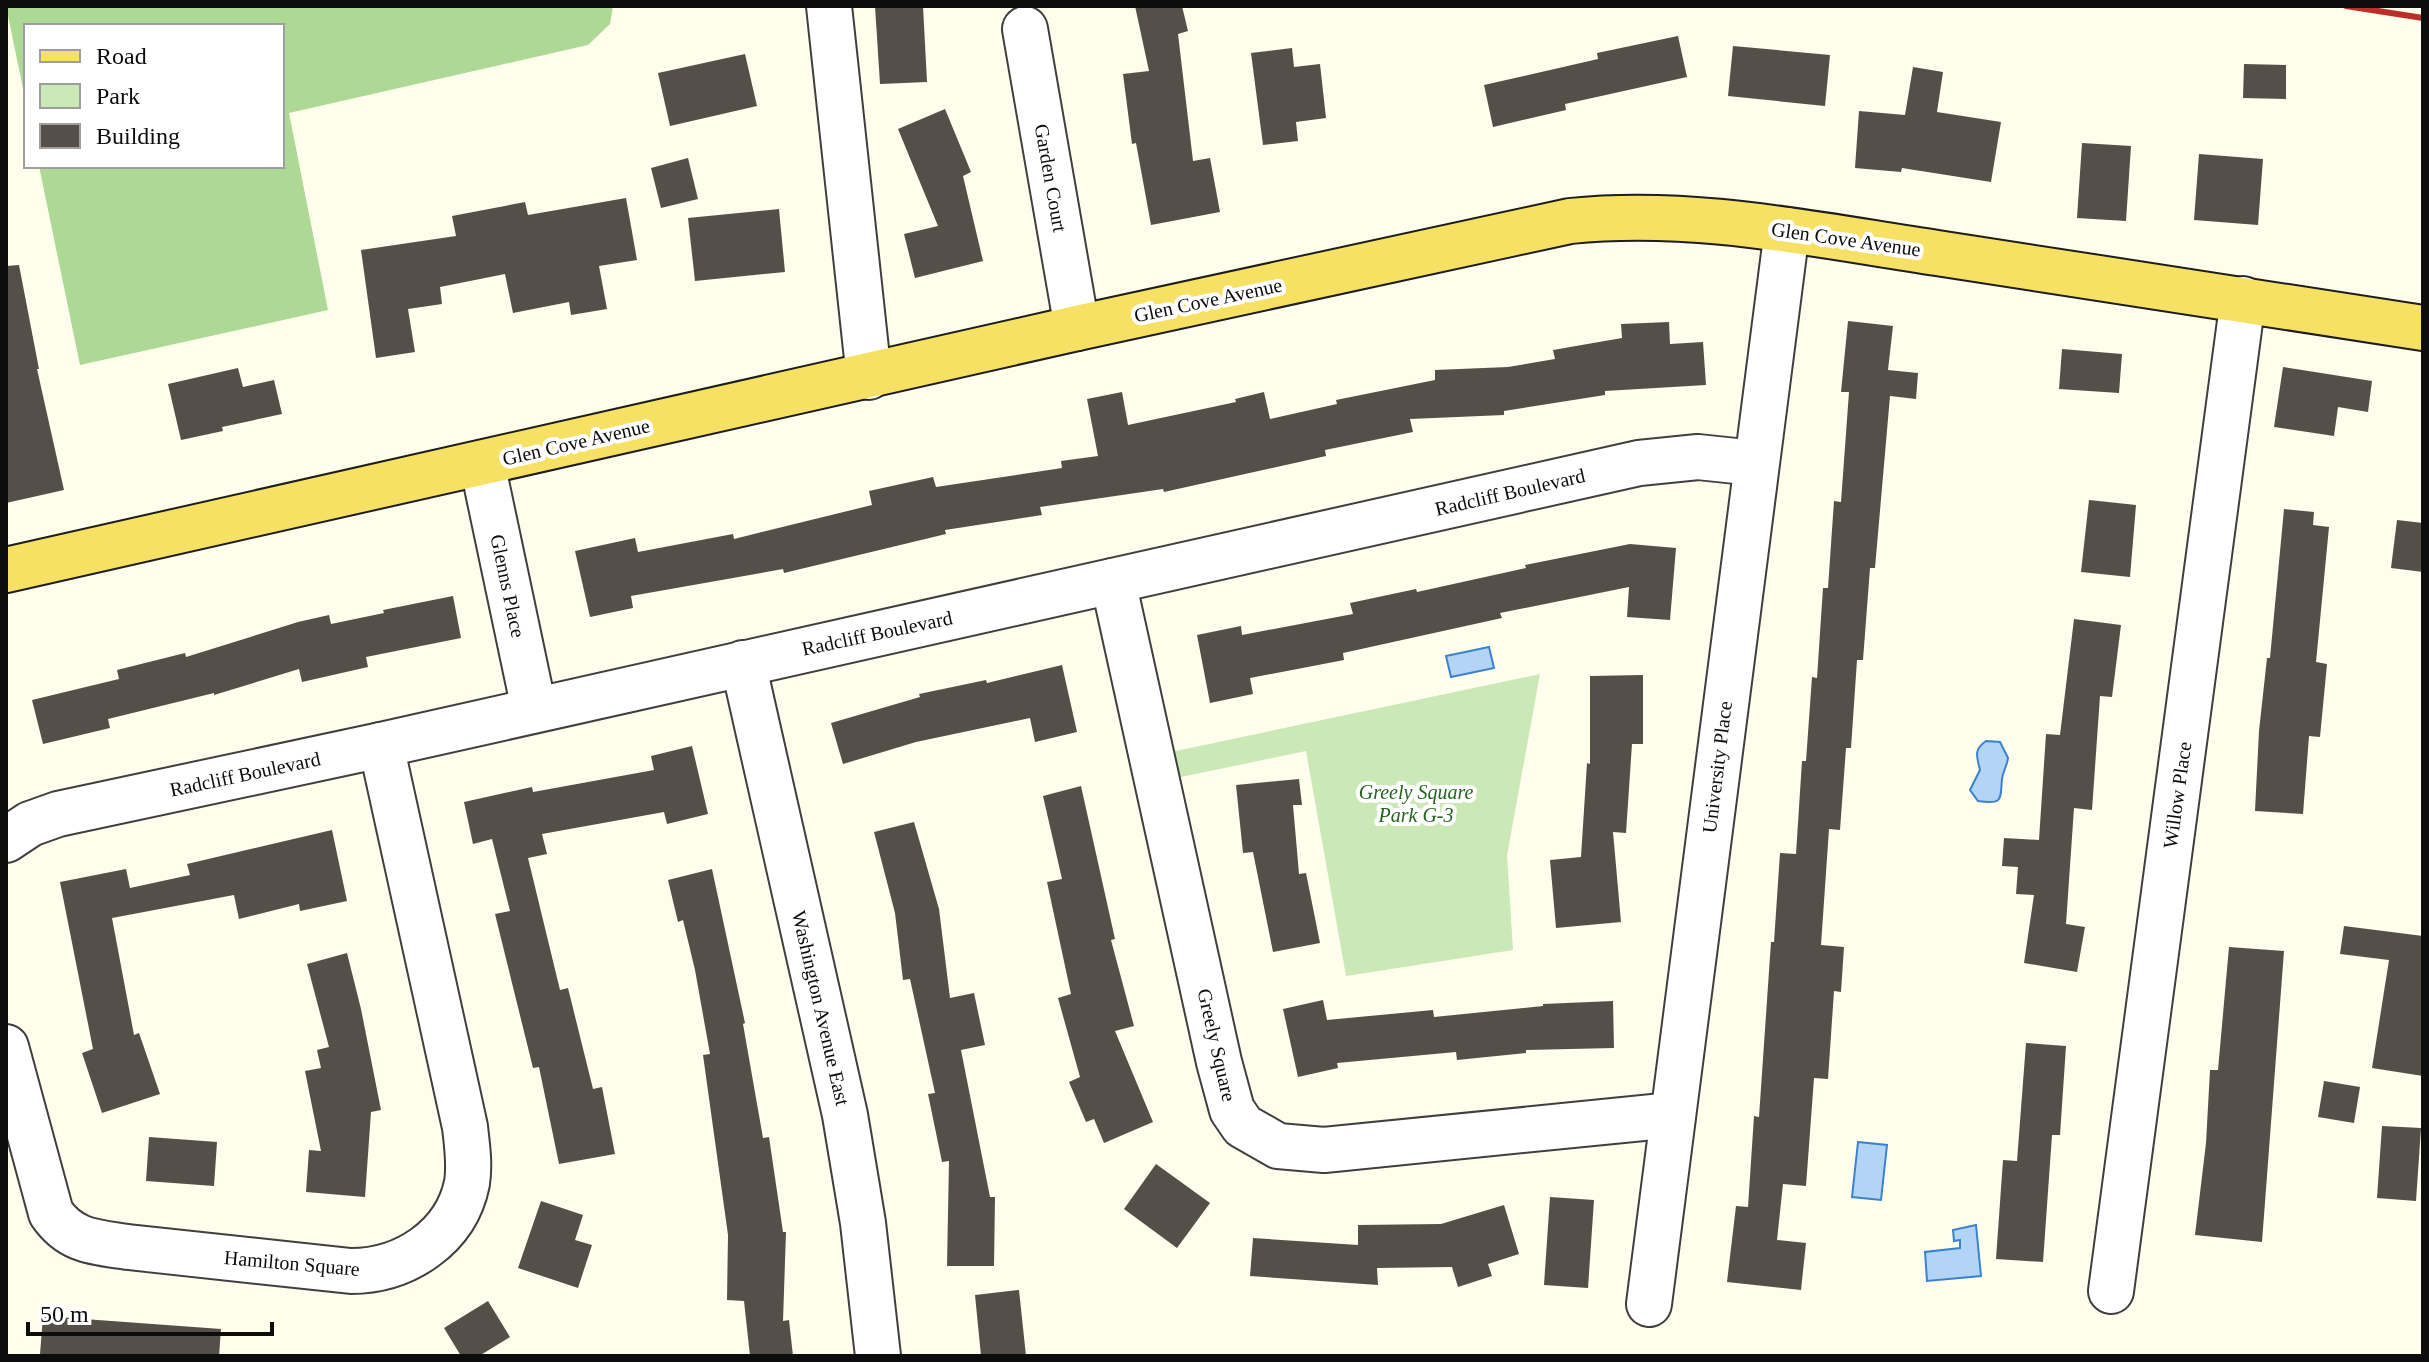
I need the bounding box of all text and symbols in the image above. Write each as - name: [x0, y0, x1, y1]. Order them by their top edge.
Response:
- legend: [24, 24, 284, 168]
- text: Road: [96, 43, 147, 69]
- text: Park: [96, 83, 140, 109]
- street label: Garden Court: [1031, 122, 1071, 234]
- text: Building: [96, 123, 180, 149]
- street label: Glen Cove Avenue: [1770, 218, 1922, 260]
- street label: Glen Cove Avenue: [1132, 274, 1284, 326]
- street label: Glen Cove Avenue: [500, 414, 652, 470]
- street label: Radcliff Boulevard: [1433, 464, 1587, 520]
- street label: Glenns Place: [486, 532, 530, 640]
- street label: Radcliff Boulevard: [800, 606, 954, 660]
- street label: University Place: [1698, 700, 1737, 834]
- street label: Willow Place: [2159, 740, 2195, 850]
- street label: Radcliff Boulevard: [168, 747, 322, 801]
- park label: Greely Square Park G-3: [1359, 781, 1473, 826]
- street label: Washington Avenue East: [787, 909, 854, 1108]
- street label: Greely Square: [1192, 987, 1241, 1104]
- street label: Hamilton Square: [223, 1246, 361, 1281]
- scale bar: [28, 1286, 272, 1336]
- text: 50 m: [40, 1301, 89, 1327]

